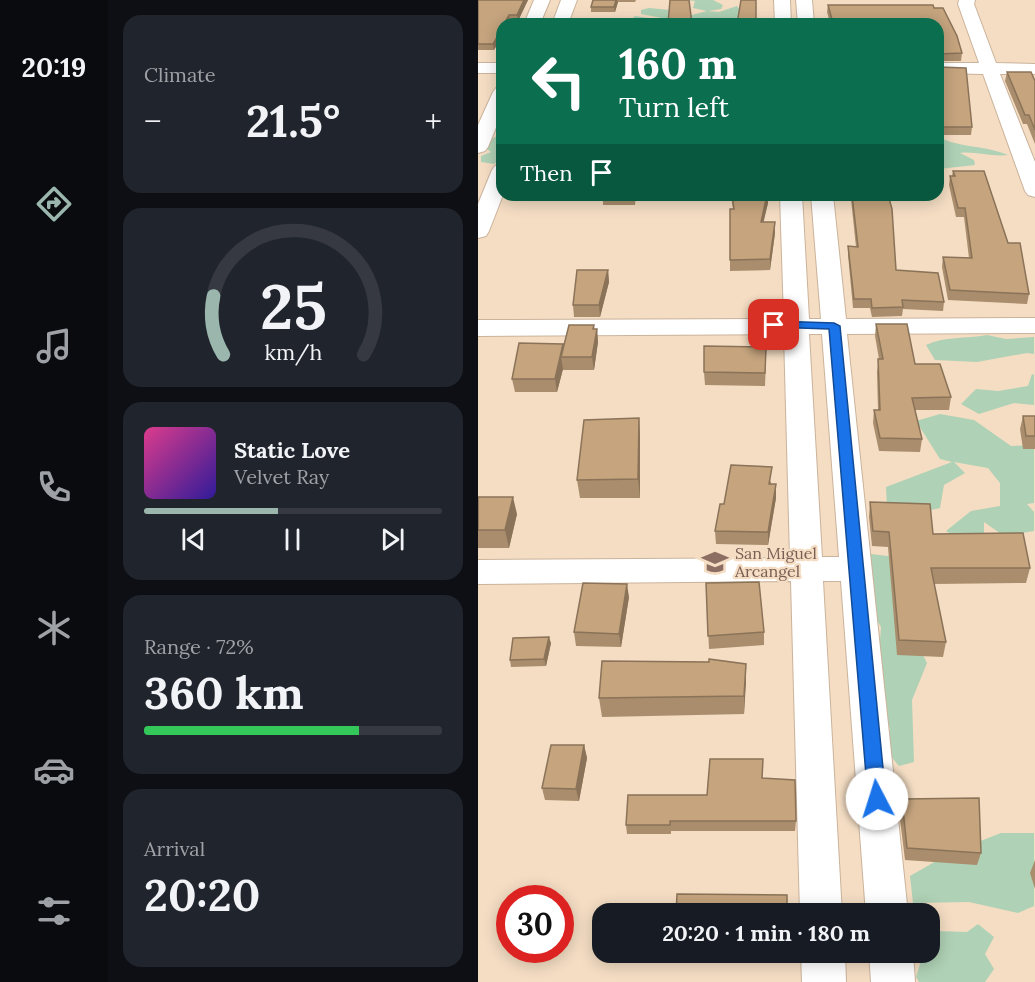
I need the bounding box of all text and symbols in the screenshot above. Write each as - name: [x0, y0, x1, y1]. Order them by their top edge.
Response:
- text: 160 m: [619, 37, 737, 91]
- icon: left: [520, 42, 598, 120]
- text: 20:19: [22, 50, 86, 84]
- text: Climate: [144, 62, 216, 87]
- text: Turn left: [619, 90, 729, 124]
- text: 21.5°: [246, 92, 340, 149]
- text: −: [144, 100, 162, 142]
- text: +: [424, 100, 442, 142]
- icon: arrive: [585, 156, 618, 189]
- text: Then: [520, 159, 573, 187]
- icon: directions: [33, 183, 75, 225]
- text: 25: [260, 266, 326, 346]
- pin: [748, 299, 799, 350]
- icon: arrive: [757, 308, 790, 341]
- icon: music: [33, 325, 75, 367]
- text: km/h: [264, 338, 322, 366]
- text: Static Love: [234, 436, 350, 464]
- text: Velvet Ray: [234, 464, 329, 489]
- icon: phone: [33, 466, 75, 508]
- icon: previous: [177, 523, 210, 556]
- icon: pause: [276, 523, 309, 556]
- icon: next: [376, 523, 409, 556]
- place label: San Miguel Arcangel: [734, 543, 817, 581]
- school or university icon: San Miguel Arcangel: [700, 547, 730, 577]
- icon: climate: [33, 607, 75, 649]
- text: Range · 72%: [144, 634, 254, 659]
- text: 360 km: [144, 664, 304, 721]
- icon: car: [33, 749, 75, 791]
- position arrow: [845, 767, 909, 831]
- text: Arrival: [144, 836, 205, 861]
- text: 20:20: [144, 866, 260, 923]
- speed limit sign: 30: [496, 885, 574, 963]
- icon: filters: [33, 890, 75, 932]
- text: 20:20 · 1 min · 180 m: [662, 919, 870, 947]

